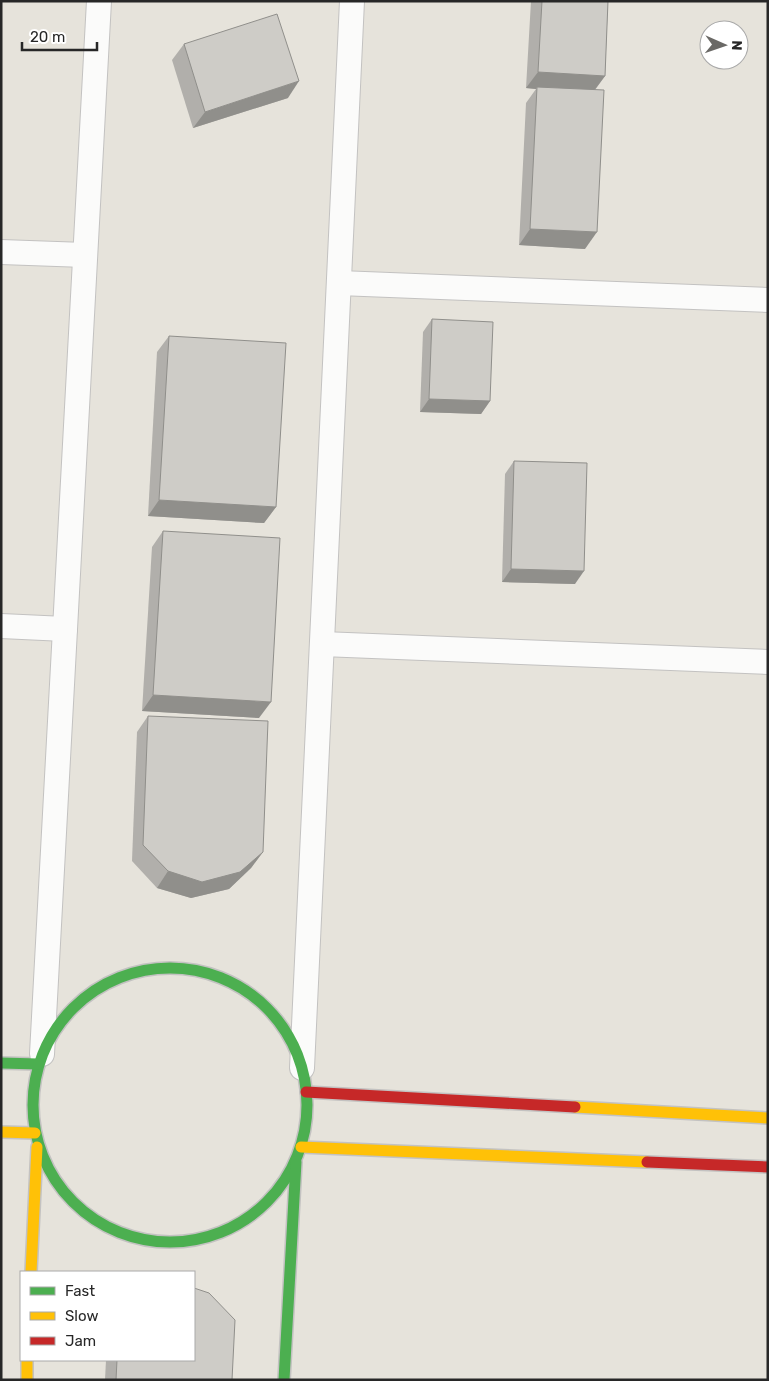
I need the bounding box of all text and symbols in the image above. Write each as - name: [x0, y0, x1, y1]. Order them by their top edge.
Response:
- scale bar: [22, 20, 98, 52]
- north arrow: [699, 20, 749, 70]
- text: 20 m: [30, 28, 65, 46]
- text: N: [728, 40, 745, 51]
- legend: [20, 1271, 195, 1361]
- text: Fast: [65, 1282, 95, 1300]
- text: Slow: [65, 1307, 98, 1325]
- text: Jam: [65, 1332, 96, 1350]

